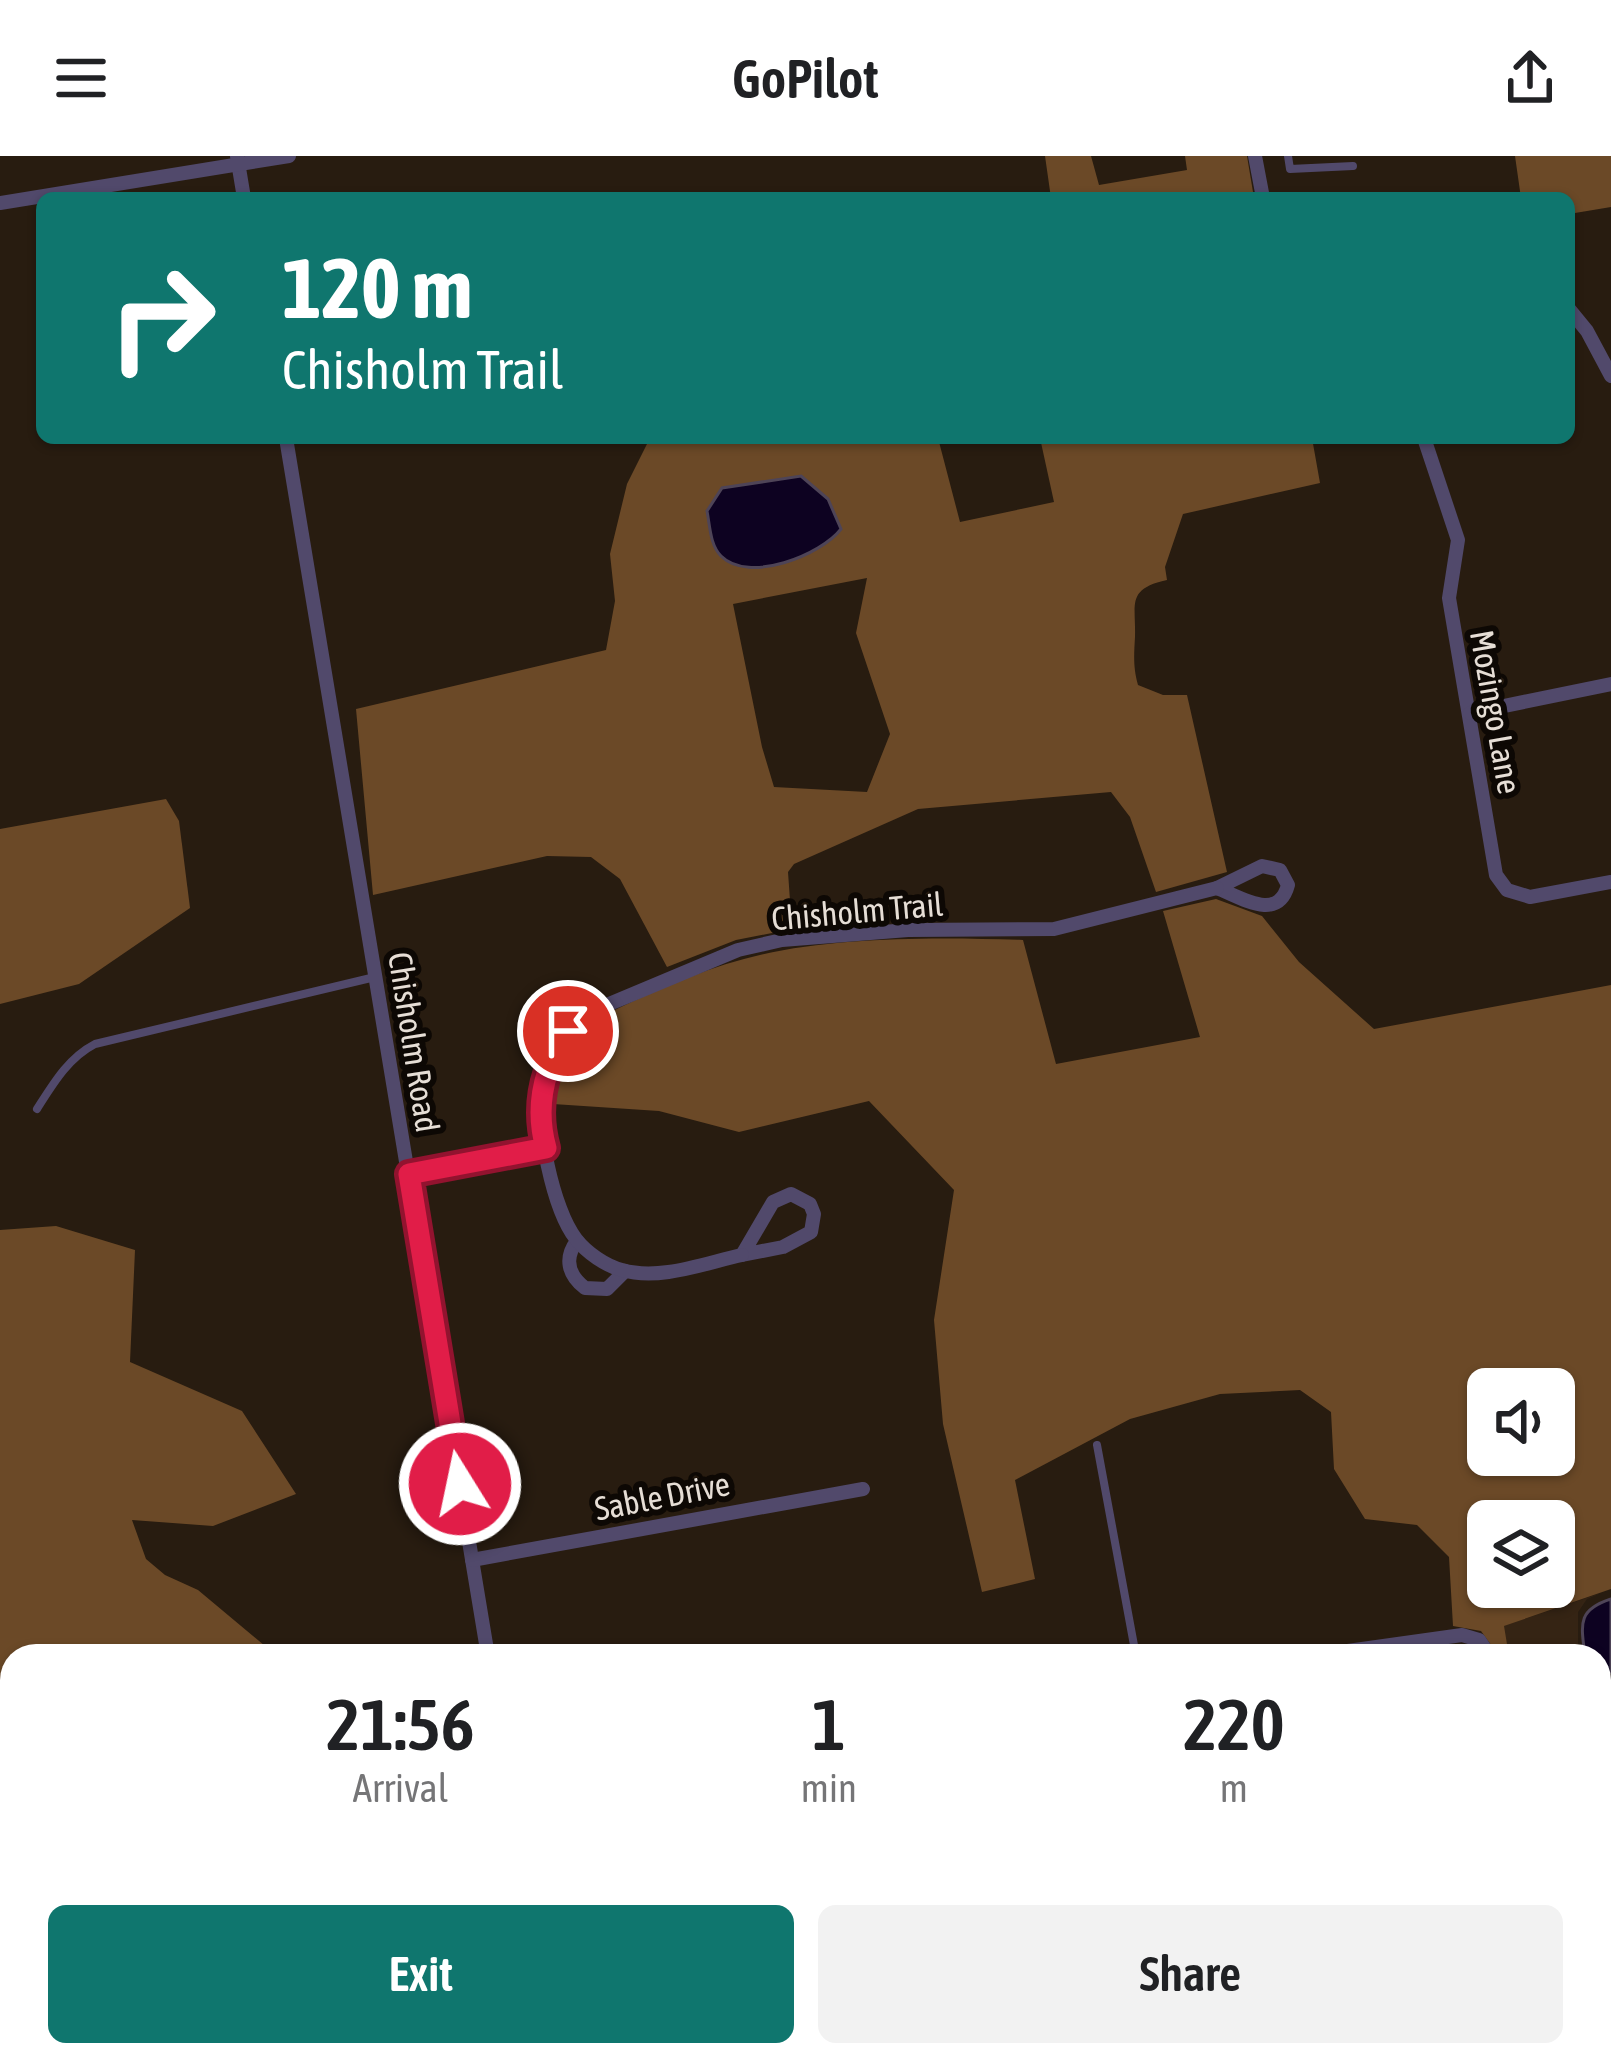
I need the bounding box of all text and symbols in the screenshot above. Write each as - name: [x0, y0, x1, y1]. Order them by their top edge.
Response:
- icon: menu: [48, 45, 114, 111]
- icon: share: [1497, 45, 1563, 111]
- text: GoPilot: [732, 48, 879, 109]
- icon: right: [84, 240, 240, 396]
- text: 120 m: [282, 240, 472, 336]
- text: Chisholm Trail: [282, 339, 563, 400]
- street label: Mozingo Lane: [1463, 627, 1529, 797]
- street label: Chisholm Trail: [770, 885, 945, 937]
- street label: Chisholm Road: [381, 949, 447, 1135]
- pin: [517, 980, 619, 1082]
- icon: arrive: [535, 998, 601, 1064]
- map controls: [1467, 1368, 1575, 1608]
- button: sound: [1467, 1368, 1575, 1476]
- position arrow: [397, 1421, 523, 1547]
- street label: Sable Drive: [591, 1464, 733, 1528]
- button: layers: [1467, 1500, 1575, 1608]
- text: 21:56: [326, 1683, 475, 1765]
- text: 1: [812, 1683, 846, 1765]
- text: 220: [1183, 1683, 1285, 1765]
- text: Arrival: [353, 1766, 448, 1810]
- text: min: [801, 1766, 857, 1810]
- text: m: [1220, 1766, 1248, 1810]
- button: Exit: [48, 1905, 794, 2043]
- button: Share: [818, 1905, 1563, 2043]

